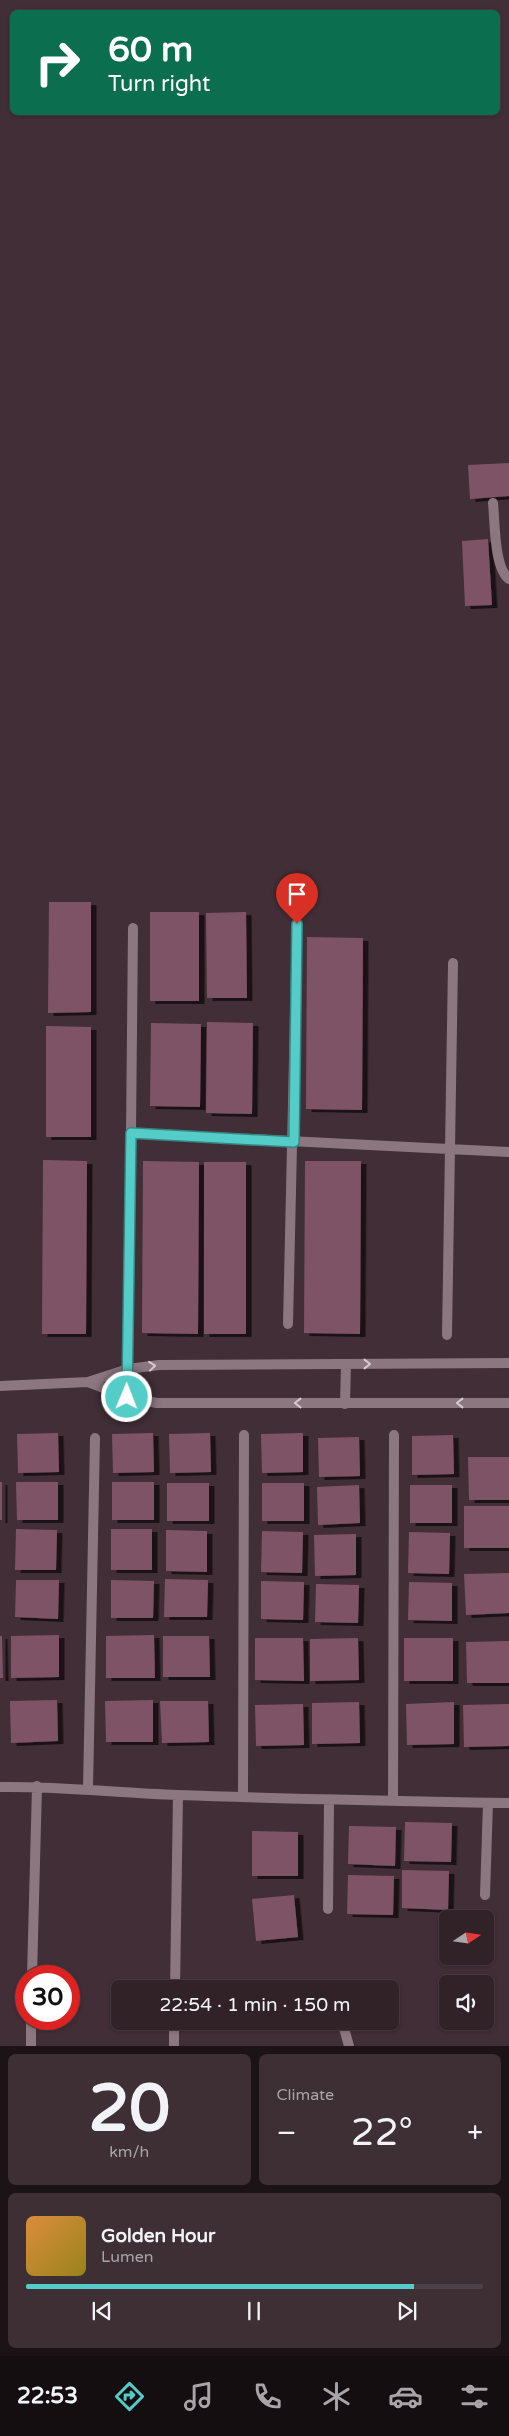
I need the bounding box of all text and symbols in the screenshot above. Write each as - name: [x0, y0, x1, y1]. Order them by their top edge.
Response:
- text: 60 m: [108, 29, 193, 71]
- icon: right: [25, 30, 90, 95]
- text: Turn right: [108, 71, 210, 97]
- pin: [276, 873, 318, 924]
- icon: arrive: [283, 880, 311, 908]
- one-way arrow: [364, 1359, 371, 1369]
- one-way arrow: [148, 1361, 156, 1372]
- position arrow: [100, 1370, 152, 1422]
- one-way arrow: [294, 1398, 302, 1408]
- one-way arrow: [456, 1398, 464, 1408]
- north arrow: [439, 1910, 494, 1965]
- map controls: [439, 1910, 494, 2030]
- speed limit sign: 30: [15, 1965, 80, 2030]
- button: sound: [439, 1975, 494, 2030]
- text: 22:54 · 1 min · 150 m: [159, 1994, 351, 2016]
- text: 20: [88, 2070, 170, 2149]
- text: Climate: [277, 2085, 334, 2105]
- text: 22°: [351, 2110, 413, 2156]
- text: −: [277, 2116, 296, 2150]
- text: +: [467, 2116, 483, 2150]
- text: km/h: [109, 2142, 149, 2162]
- text: Golden Hour: [101, 2225, 215, 2247]
- text: Lumen: [101, 2247, 153, 2267]
- icon: previous: [88, 2297, 116, 2325]
- icon: pause: [240, 2297, 268, 2325]
- icon: next: [393, 2297, 421, 2325]
- icon: directions: [112, 2379, 147, 2414]
- icon: music: [181, 2379, 216, 2414]
- icon: phone: [250, 2379, 285, 2414]
- icon: climate: [319, 2379, 354, 2414]
- icon: car: [388, 2379, 423, 2414]
- icon: filters: [457, 2379, 492, 2414]
- text: 22:53: [17, 2383, 78, 2409]

